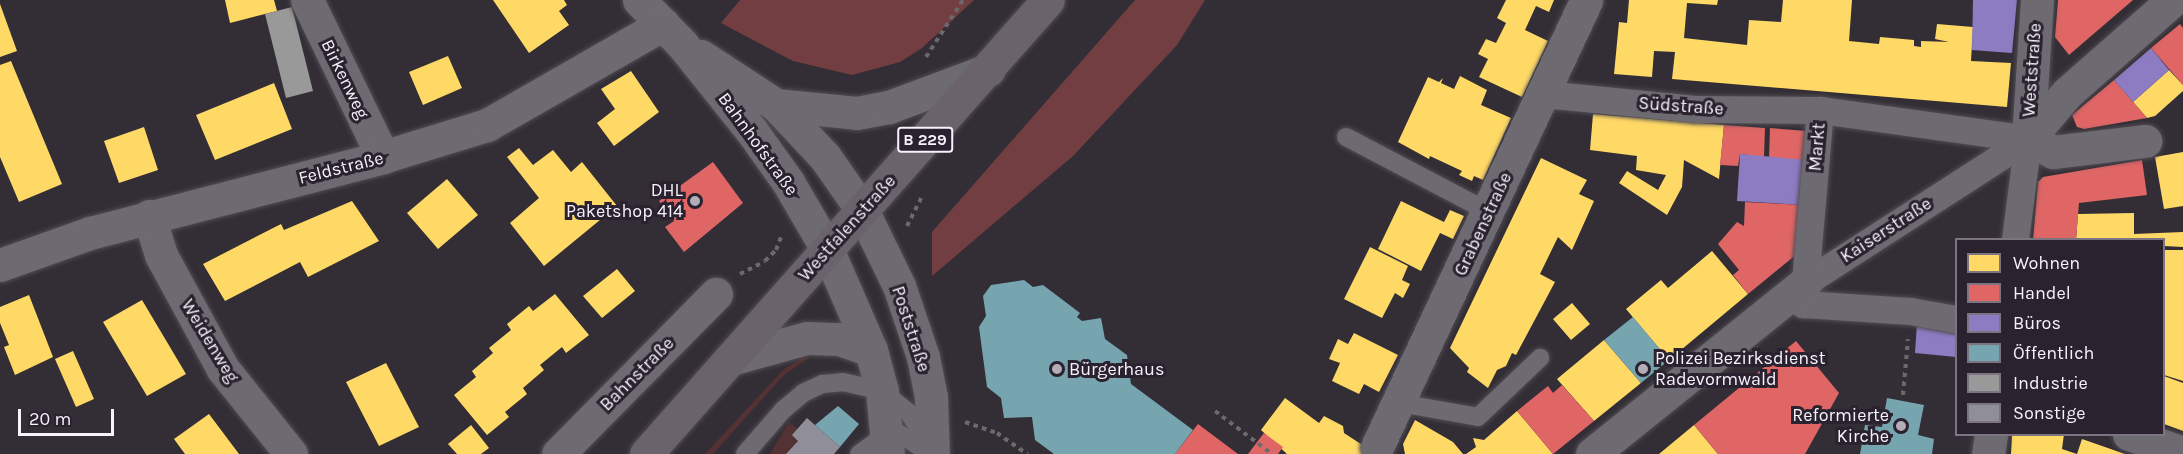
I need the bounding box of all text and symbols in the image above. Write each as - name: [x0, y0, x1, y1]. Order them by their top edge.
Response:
- street label: Weststraße: [2018, 22, 2046, 118]
- street label: Birkenweg: [316, 36, 374, 122]
- street label: Bahnhofstraße: [713, 88, 803, 200]
- street label: Südstraße: [1638, 92, 1724, 120]
- street label: Markt: [1804, 122, 1830, 172]
- road number: B 229: [896, 127, 954, 153]
- street label: Feldstraße: [296, 147, 386, 189]
- street label: Grabenstraße: [1450, 169, 1516, 279]
- street label: Westfalenstraße: [794, 171, 900, 285]
- place label: DHL Paketshop 414: [566, 180, 683, 222]
- street label: Kaiserstraße: [1836, 193, 1936, 267]
- marker: DHL Paketshop 414: [688, 194, 702, 208]
- legend: [1955, 238, 2165, 436]
- text: Wohnen: [2013, 252, 2080, 274]
- text: Handel: [2013, 282, 2071, 304]
- street label: Poststraße: [887, 283, 935, 375]
- street label: Weidenweg: [177, 295, 243, 387]
- text: Büros: [2013, 312, 2061, 334]
- street label: Bahnstraße: [596, 333, 678, 415]
- text: Öffentlich: [2013, 342, 2094, 364]
- place label: Polizei Bezirksdienst Radevormwald: [1655, 348, 1825, 391]
- place label: Bürgerhaus: [1069, 358, 1164, 380]
- marker: Bürgerhaus: [1050, 362, 1064, 376]
- marker: Polizei Bezirksdienst Radevormwald: [1636, 362, 1650, 376]
- text: Industrie: [2013, 372, 2088, 394]
- scale bar: [21, 397, 117, 435]
- text: Sonstige: [2013, 402, 2086, 424]
- place label: Reformierte Kirche: [1792, 405, 1889, 448]
- text: 20 m: [29, 408, 71, 430]
- marker: Reformierte Kirche: [1894, 419, 1908, 433]

